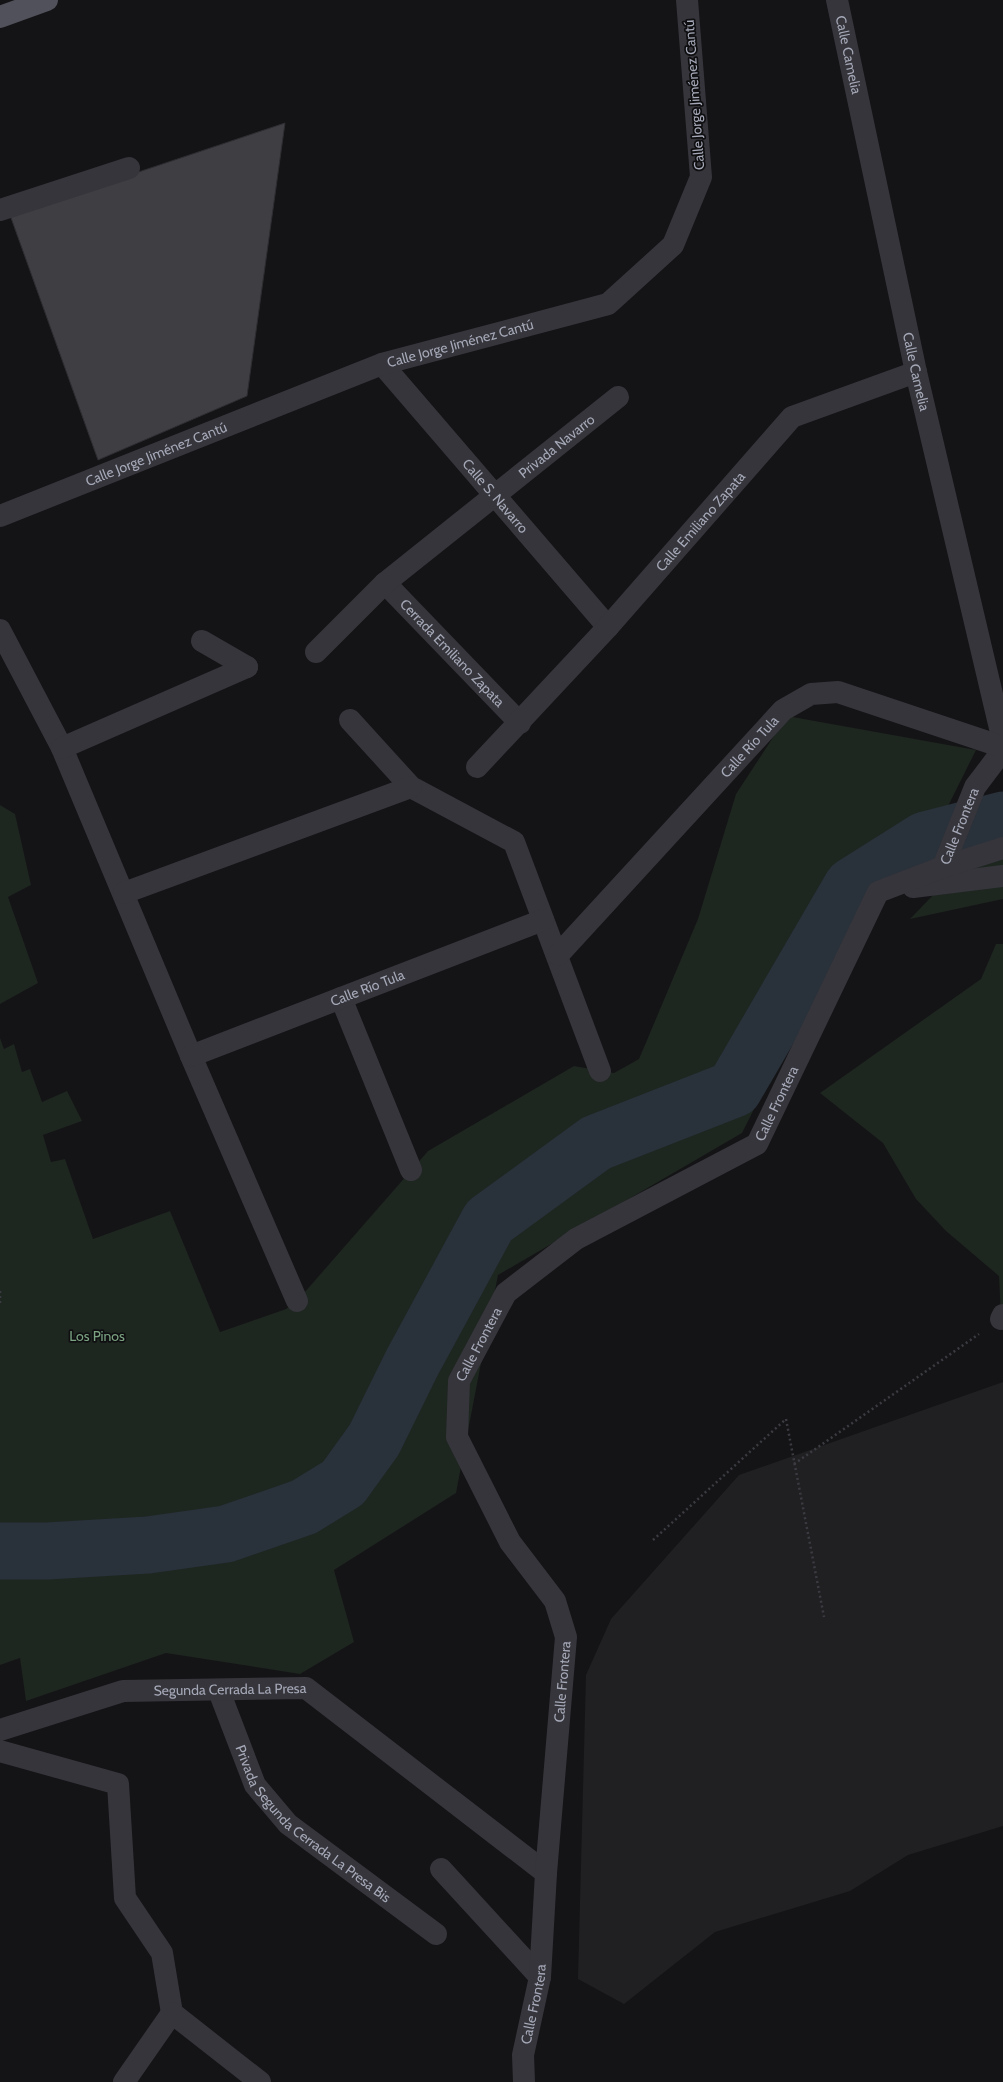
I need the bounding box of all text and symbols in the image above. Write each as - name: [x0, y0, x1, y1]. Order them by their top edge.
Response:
- street label: Calle Camelia: [832, 14, 866, 96]
- street label: Calle Jorge Jiménez Cantú: [680, 19, 708, 171]
- street label: Calle Jorge Jiménez Cantú: [385, 315, 535, 371]
- street label: Calle Camelia: [899, 331, 934, 413]
- street label: Privada Navarro: [515, 410, 599, 482]
- street label: Calle Jorge Jiménez Cantú: [83, 418, 229, 490]
- street label: Calle S. Navarro: [458, 455, 533, 537]
- street label: Calle Emiliano Zapata: [652, 468, 749, 575]
- street label: Cerrada Emiliano Zapata: [396, 595, 509, 711]
- street label: Calle Río Tula: [716, 712, 783, 781]
- street label: Calle Frontera: [936, 785, 983, 867]
- street label: Calle Río Tula: [328, 965, 407, 1010]
- street label: Calle Frontera: [751, 1063, 802, 1144]
- street label: Calle Frontera: [451, 1304, 506, 1384]
- park label: Los Pinos: [69, 1327, 125, 1345]
- street label: Calle Frontera: [550, 1640, 575, 1723]
- street label: Segunda Cerrada La Presa: [153, 1679, 307, 1699]
- street label: Privada Segunda Cerrada La Presa Bis: [231, 1742, 395, 1906]
- street label: Calle Frontera: [517, 1963, 550, 2046]

